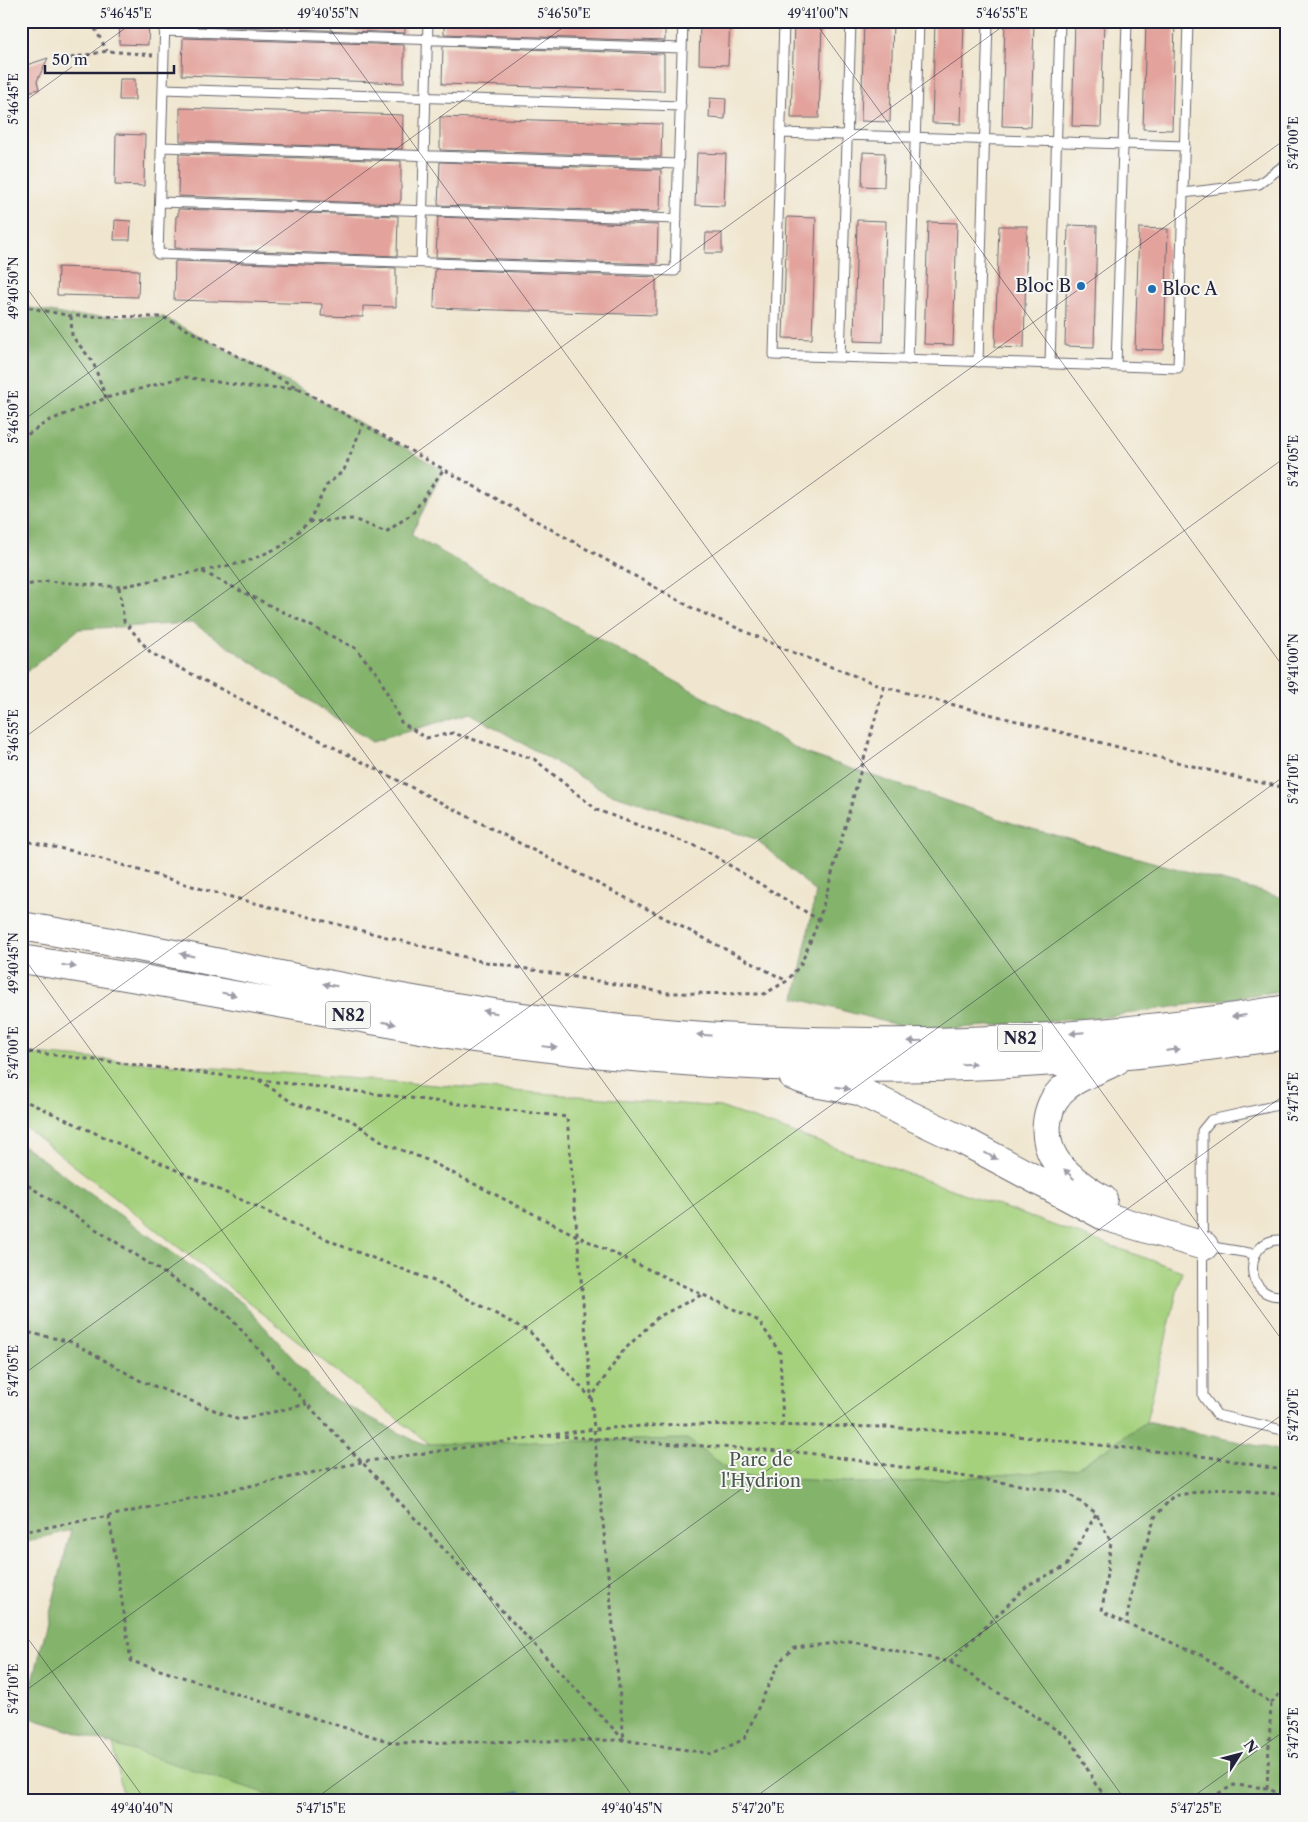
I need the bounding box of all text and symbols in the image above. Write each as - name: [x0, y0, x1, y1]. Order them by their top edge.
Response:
- text: 5°46'45"E: [100, 6, 152, 21]
- text: 49°40'55"N: [297, 6, 359, 21]
- text: 5°46'50"E: [538, 6, 590, 21]
- text: 49°41'00"N: [787, 6, 849, 21]
- text: 5°46'55"E: [976, 6, 1028, 21]
- scale bar: [45, 42, 174, 74]
- text: 50 m: [52, 50, 88, 69]
- text: 5°46'45"E: [6, 73, 21, 125]
- text: 5°47'00"E: [1286, 116, 1301, 170]
- text: 49°40'50"N: [6, 257, 21, 319]
- place label: Bloc B: [1015, 275, 1071, 297]
- place label: Bloc A: [1162, 278, 1218, 300]
- marker: Bloc B: [1075, 280, 1087, 292]
- marker: Bloc A: [1146, 283, 1158, 295]
- text: 5°46'50"E: [6, 391, 21, 443]
- text: 5°47'05"E: [1286, 435, 1301, 487]
- text: 49°41'00"N: [1286, 633, 1301, 695]
- text: 5°46'55"E: [6, 709, 21, 761]
- text: 5°47'10"E: [1286, 754, 1301, 804]
- text: 49°40'45"N: [6, 932, 21, 994]
- one-way arrow: [179, 951, 194, 959]
- one-way arrow: [62, 963, 78, 971]
- one-way arrow: [322, 981, 338, 989]
- one-way arrow: [222, 991, 238, 999]
- road number: N82: [326, 1002, 370, 1028]
- one-way arrow: [482, 1008, 498, 1016]
- one-way arrow: [1230, 1012, 1246, 1020]
- one-way arrow: [382, 1019, 398, 1027]
- road number: N82: [998, 1024, 1042, 1052]
- text: 5°47'00"E: [6, 1026, 21, 1080]
- one-way arrow: [1069, 1029, 1085, 1037]
- one-way arrow: [696, 1030, 712, 1038]
- one-way arrow: [907, 1038, 923, 1046]
- one-way arrow: [542, 1043, 558, 1051]
- one-way arrow: [1165, 1046, 1181, 1054]
- one-way arrow: [961, 1060, 977, 1068]
- text: 5°47'15"E: [1286, 1072, 1301, 1122]
- one-way arrow: [836, 1085, 852, 1093]
- one-way arrow: [983, 1152, 998, 1160]
- one-way arrow: [1063, 1169, 1075, 1181]
- text: 5°47'05"E: [6, 1345, 21, 1397]
- text: 5°47'20"E: [1286, 1389, 1301, 1441]
- park label: Parc de l'Hydrion: [721, 1449, 801, 1492]
- text: 5°47'10"E: [6, 1664, 21, 1714]
- text: 5°47'25"E: [1286, 1707, 1301, 1759]
- north arrow: [1216, 1730, 1266, 1780]
- text: N: [1240, 1736, 1261, 1757]
- text: 49°40'40"N: [111, 1801, 173, 1816]
- text: 5°47'15"E: [296, 1801, 346, 1816]
- text: 49°40'45"N: [601, 1801, 663, 1816]
- text: 5°47'20"E: [732, 1801, 784, 1816]
- text: 5°47'25"E: [1170, 1801, 1222, 1816]

